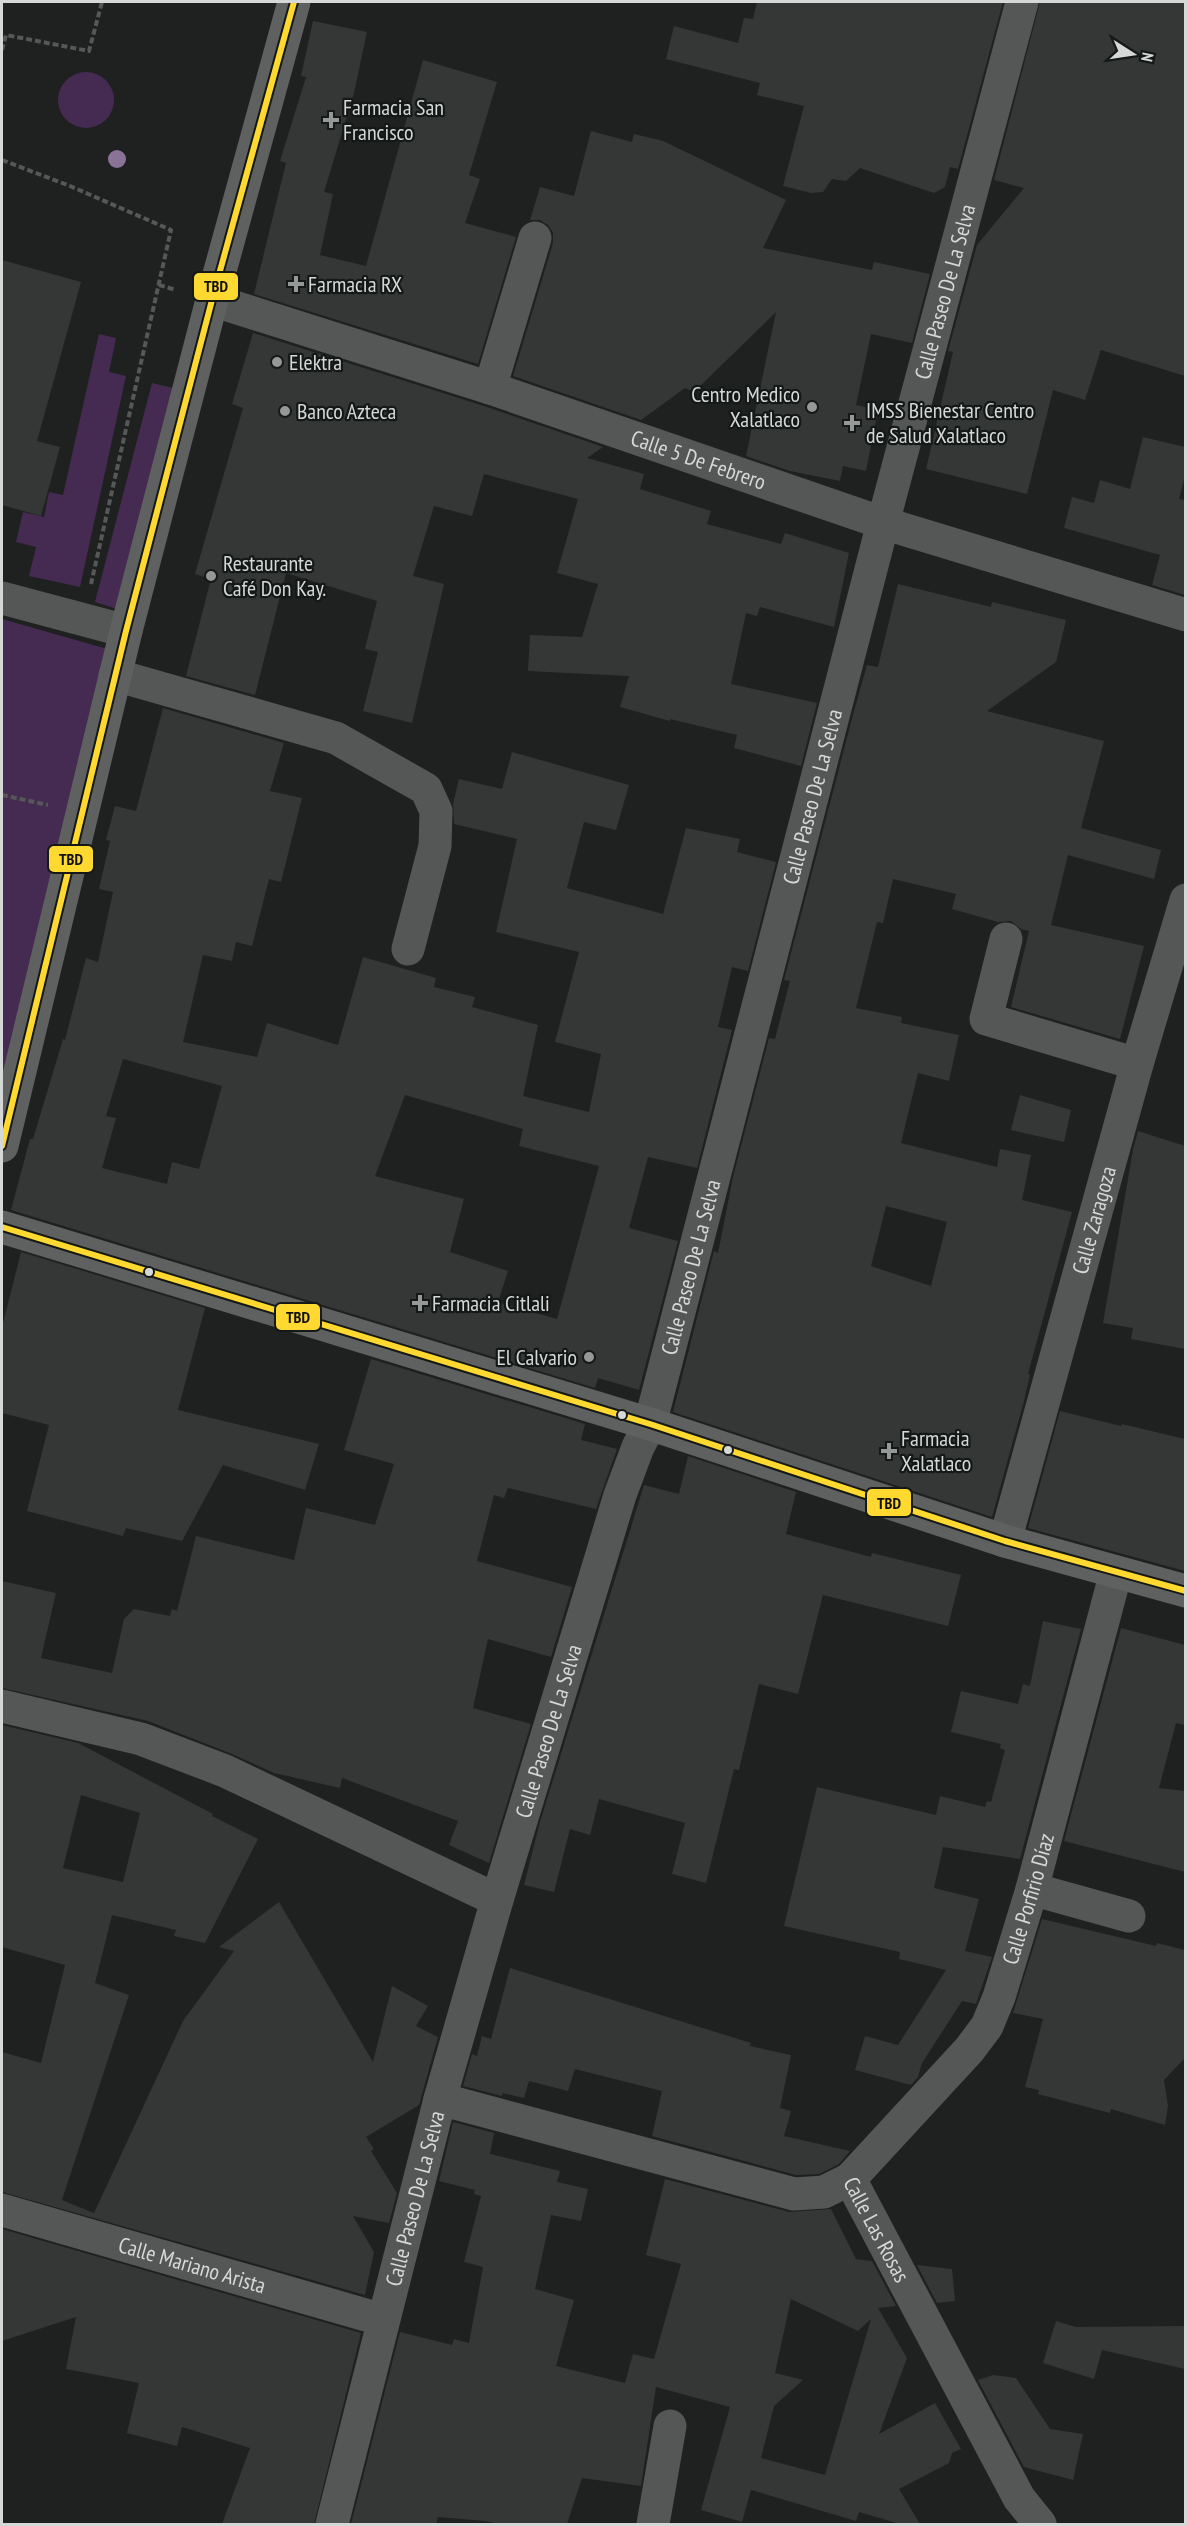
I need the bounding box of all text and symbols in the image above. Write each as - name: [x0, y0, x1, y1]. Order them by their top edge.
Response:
- north arrow: [1103, 24, 1163, 84]
- text: N: [1137, 51, 1158, 63]
- place label: Farmacia San Francisco: [343, 93, 444, 146]
- marker: Farmacia San Francisco: [324, 113, 338, 127]
- street label: Calle Paseo De La Selva: [908, 201, 981, 382]
- place label: Farmacia RX: [308, 270, 402, 298]
- line badge: TBD: [193, 272, 239, 301]
- text: TBD: [204, 276, 228, 296]
- marker: Farmacia RX: [289, 277, 303, 291]
- place label: Elektra: [289, 348, 342, 376]
- marker: Elektra: [270, 355, 284, 369]
- place label: Centro Medico Xalatlaco: [691, 380, 800, 433]
- place label: IMSS Bienestar Centro de Salud Xalatlaco: [866, 396, 1034, 449]
- place label: Banco Azteca: [297, 397, 396, 425]
- marker: Centro Medico Xalatlaco: [805, 400, 819, 414]
- marker: Banco Azteca: [278, 404, 292, 418]
- marker: IMSS Bienestar Centro de Salud Xalatlaco: [843, 414, 861, 432]
- street label: Calle 5 De Febrero: [627, 423, 770, 496]
- place label: Restaurante Café Don Kay.: [223, 549, 326, 602]
- marker: Restaurante Café Don Kay.: [204, 569, 218, 583]
- street label: Calle Paseo De La Selva: [776, 706, 848, 887]
- line badge: TBD: [48, 845, 94, 873]
- text: TBD: [59, 849, 83, 869]
- street label: Calle Zaragoza: [1066, 1163, 1122, 1277]
- street label: Calle Paseo De La Selva: [654, 1177, 727, 1358]
- unlabelled marker: [143, 1266, 155, 1278]
- place label: Farmacia Citlali: [432, 1289, 550, 1317]
- marker: Farmacia Citlali: [413, 1296, 427, 1310]
- line badge: TBD: [275, 1303, 321, 1331]
- text: TBD: [286, 1307, 310, 1327]
- place label: El Calvario: [496, 1343, 577, 1371]
- marker: El Calvario: [582, 1350, 596, 1364]
- unlabelled marker: [616, 1409, 628, 1421]
- place label: Farmacia Xalatlaco: [901, 1424, 971, 1477]
- unlabelled marker: [722, 1444, 734, 1456]
- marker: Farmacia Xalatlaco: [882, 1444, 896, 1458]
- line badge: TBD: [866, 1488, 912, 1517]
- text: TBD: [877, 1493, 901, 1513]
- street label: Calle Paseo De La Selva: [509, 1641, 588, 1821]
- street label: Calle Porfirio Díaz: [996, 1830, 1060, 1968]
- street label: Calle Paseo De La Selva: [379, 2108, 450, 2289]
- street label: Calle Las Rosas: [837, 2172, 916, 2287]
- street label: Calle Mariano Arista: [115, 2230, 269, 2299]

